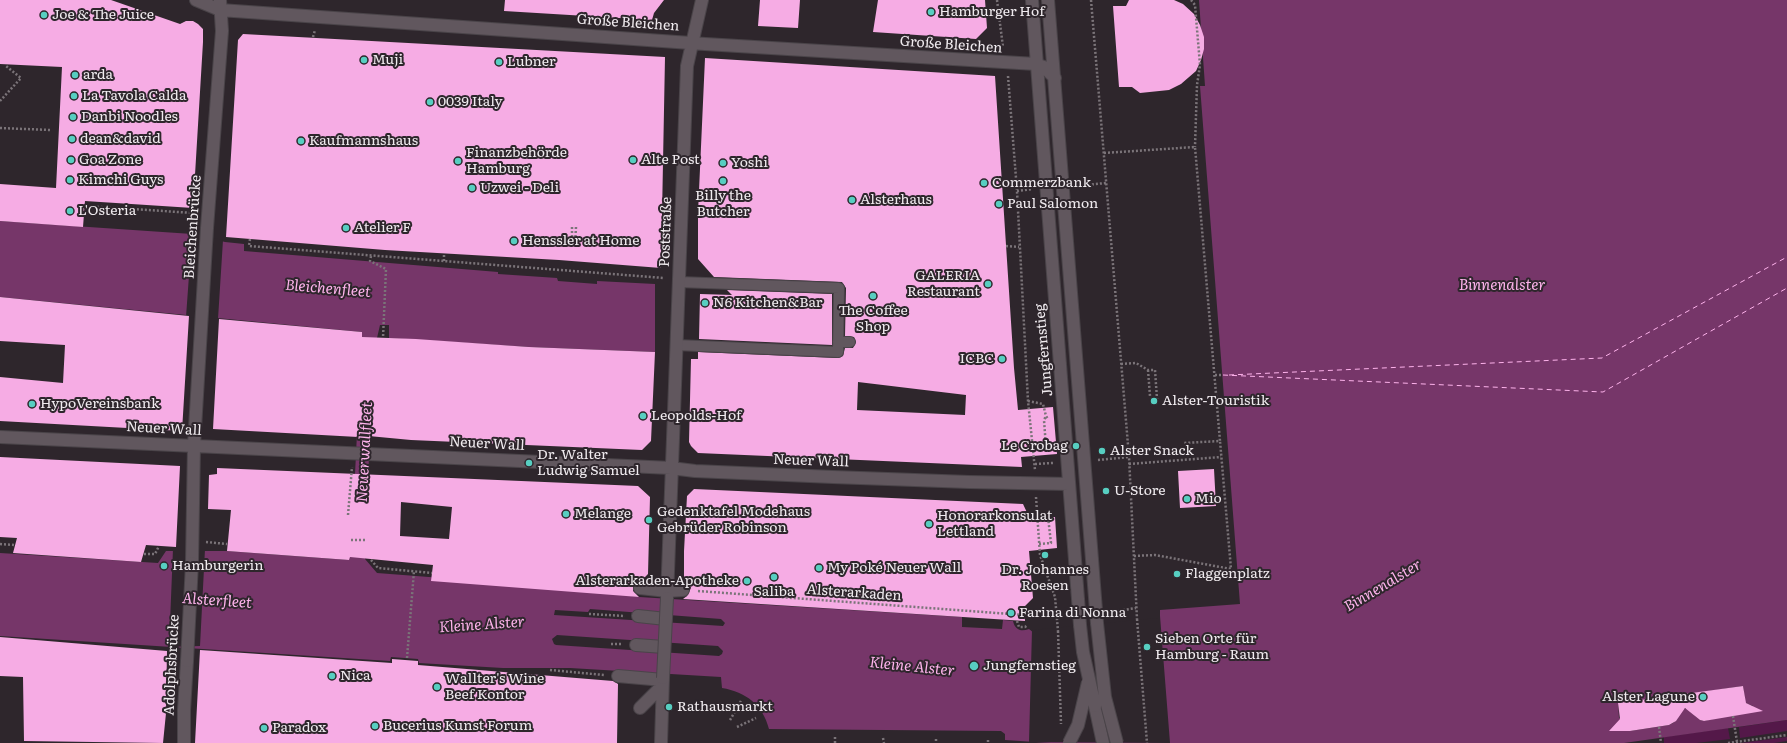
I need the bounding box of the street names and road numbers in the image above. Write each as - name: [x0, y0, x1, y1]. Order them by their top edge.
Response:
- street label: Große Bleichen: [576, 11, 680, 35]
- street label: Große Bleichen: [899, 33, 1003, 57]
- street label: Bleichenbrücke: [181, 174, 205, 280]
- street label: Poststraße: [656, 197, 676, 267]
- street label: Jungfernstieg: [1032, 303, 1056, 397]
- street label: Neuer Wall: [126, 419, 202, 439]
- street label: Neuer Wall: [449, 434, 525, 454]
- street label: Neuer Wall: [773, 451, 849, 471]
- street label: Alsterarkaden: [806, 581, 902, 605]
- street label: Adolphsbrücke: [161, 614, 183, 716]

